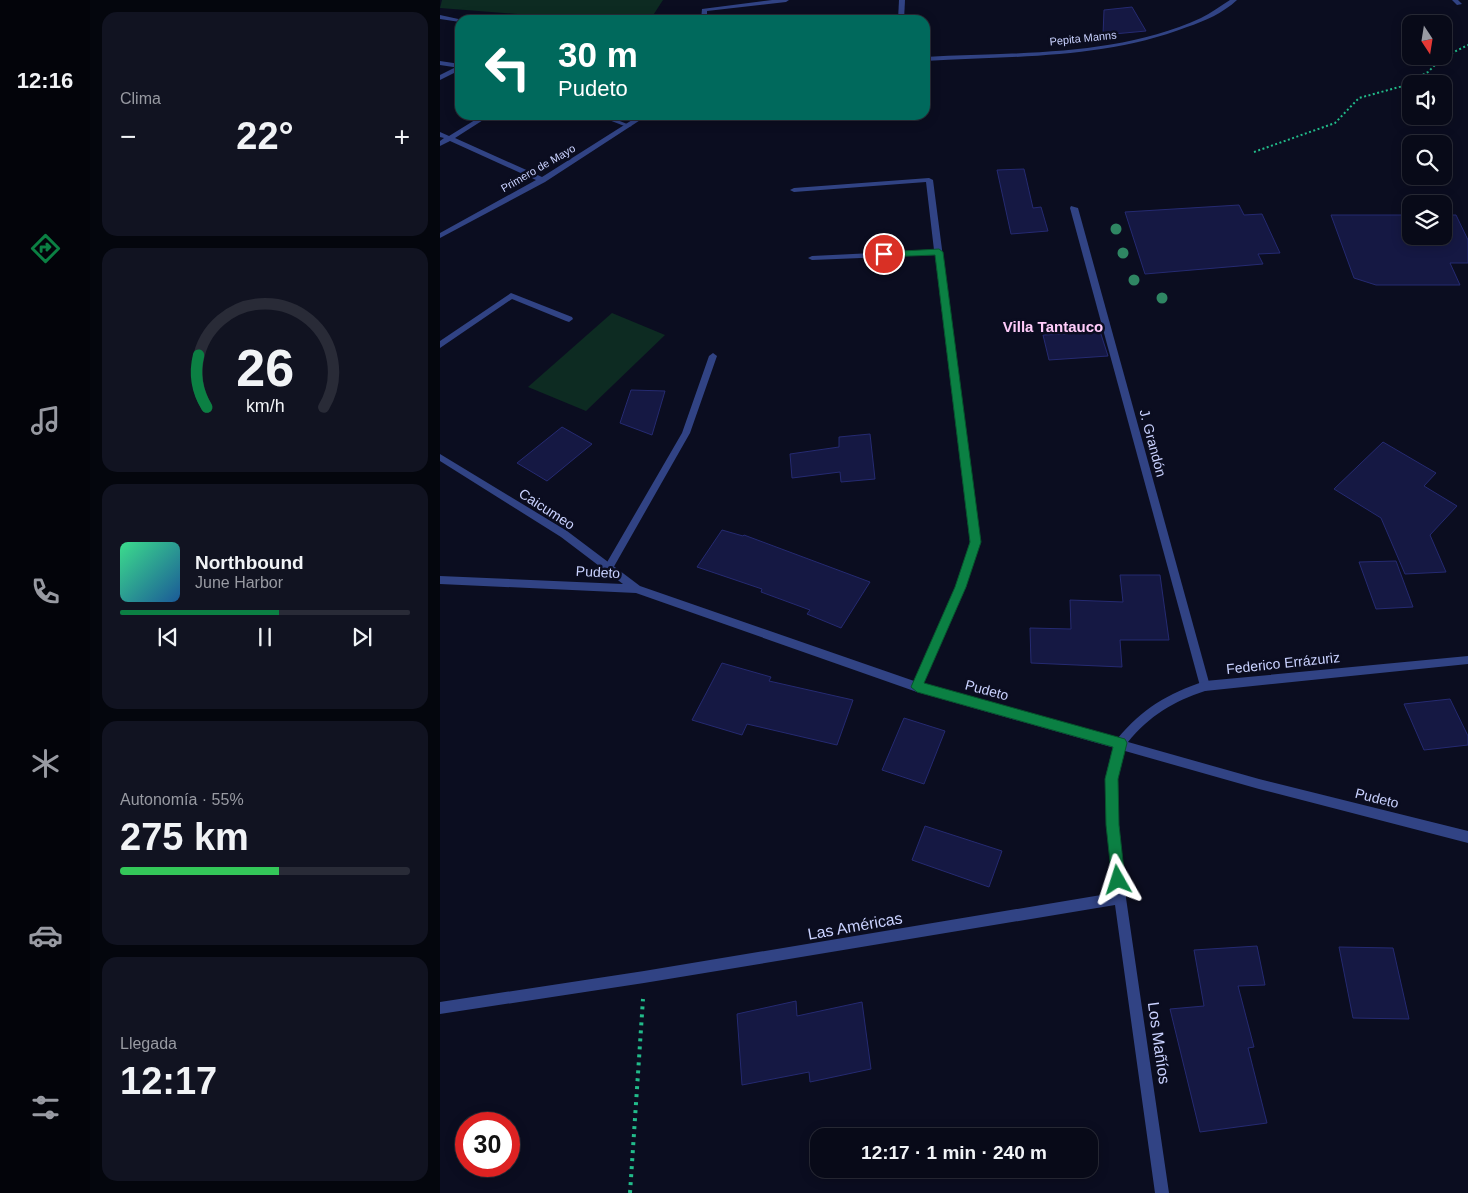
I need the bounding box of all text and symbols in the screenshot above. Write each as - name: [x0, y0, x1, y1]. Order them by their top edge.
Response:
- north arrow: [1402, 15, 1452, 65]
- map controls: [1402, 15, 1452, 245]
- street label: Pepita Manns: [1049, 28, 1118, 47]
- icon: left: [475, 35, 540, 100]
- text: 30 m: [558, 35, 638, 74]
- text: 12:16: [17, 68, 73, 93]
- button: sound: [1402, 75, 1452, 125]
- text: Pudeto: [558, 76, 628, 101]
- text: Clima: [120, 90, 161, 107]
- text: 22°: [236, 115, 294, 157]
- text: −: [120, 121, 136, 152]
- text: +: [394, 121, 410, 152]
- button: search: [1402, 135, 1452, 185]
- street label: Primero de Mayo: [499, 142, 577, 194]
- button: layers: [1402, 195, 1452, 245]
- icon: directions: [28, 231, 63, 266]
- pin: [863, 233, 905, 275]
- icon: arrive: [870, 240, 898, 268]
- district label: Villa Tantauco: [1003, 318, 1103, 335]
- text: 26: [236, 339, 294, 397]
- text: km/h: [246, 396, 284, 416]
- icon: music: [28, 403, 63, 438]
- street label: J. Grandón: [1136, 407, 1170, 479]
- street label: Caicumeo: [516, 485, 578, 533]
- text: Northbound: [195, 552, 304, 573]
- street label: Pudeto: [575, 563, 621, 581]
- icon: phone: [28, 574, 63, 609]
- text: June Harbor: [195, 574, 283, 591]
- icon: previous: [154, 623, 182, 651]
- icon: pause: [251, 623, 279, 651]
- icon: next: [348, 623, 376, 651]
- street label: Federico Errázuriz: [1225, 649, 1341, 677]
- street label: Pudeto: [963, 677, 1011, 704]
- icon: climate: [28, 746, 63, 781]
- street label: Pudeto: [1354, 785, 1401, 811]
- text: Autonomía · 55%: [120, 791, 244, 808]
- text: 275 km: [120, 816, 249, 858]
- position arrow: [1091, 853, 1143, 905]
- street label: Las Américas: [806, 909, 904, 943]
- icon: car: [28, 918, 63, 953]
- street label: Los Mañíos: [1145, 1001, 1173, 1085]
- text: Llegada: [120, 1035, 177, 1052]
- text: 12:17: [120, 1060, 217, 1102]
- icon: filters: [28, 1090, 63, 1125]
- speed limit sign: 30: [455, 1112, 520, 1177]
- text: 12:17 · 1 min · 240 m: [861, 1142, 1047, 1163]

